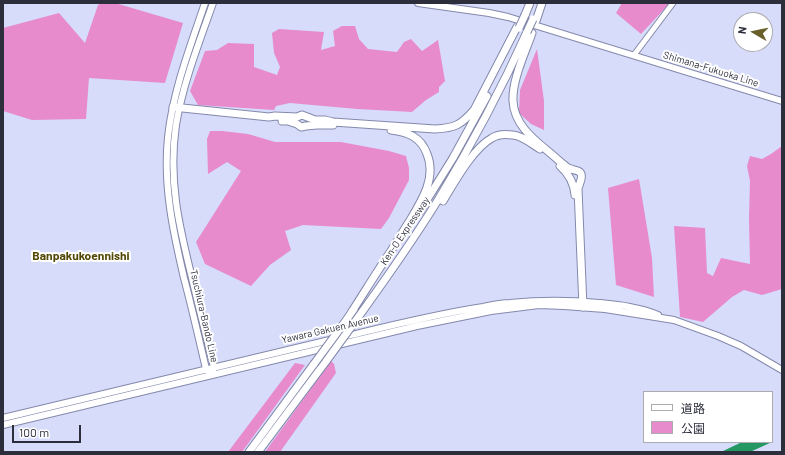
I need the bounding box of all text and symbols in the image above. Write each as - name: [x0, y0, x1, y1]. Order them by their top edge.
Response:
- north arrow: [733, 12, 773, 52]
- text: N: [735, 26, 749, 35]
- street label: Shimana-Fukuoka Line: [662, 49, 760, 89]
- street label: Ken-O Expressway: [378, 195, 432, 267]
- district label: Banpakukoennishi: [32, 249, 130, 263]
- street label: Tsuchiura-Bando Line: [187, 268, 221, 364]
- street label: Yawara Gakuen Avenue: [280, 312, 380, 346]
- legend: [643, 391, 773, 443]
- text: 道路: [681, 401, 705, 415]
- scale bar: [14, 417, 83, 443]
- text: 公園: [681, 421, 705, 435]
- text: 100 m: [19, 425, 49, 439]

